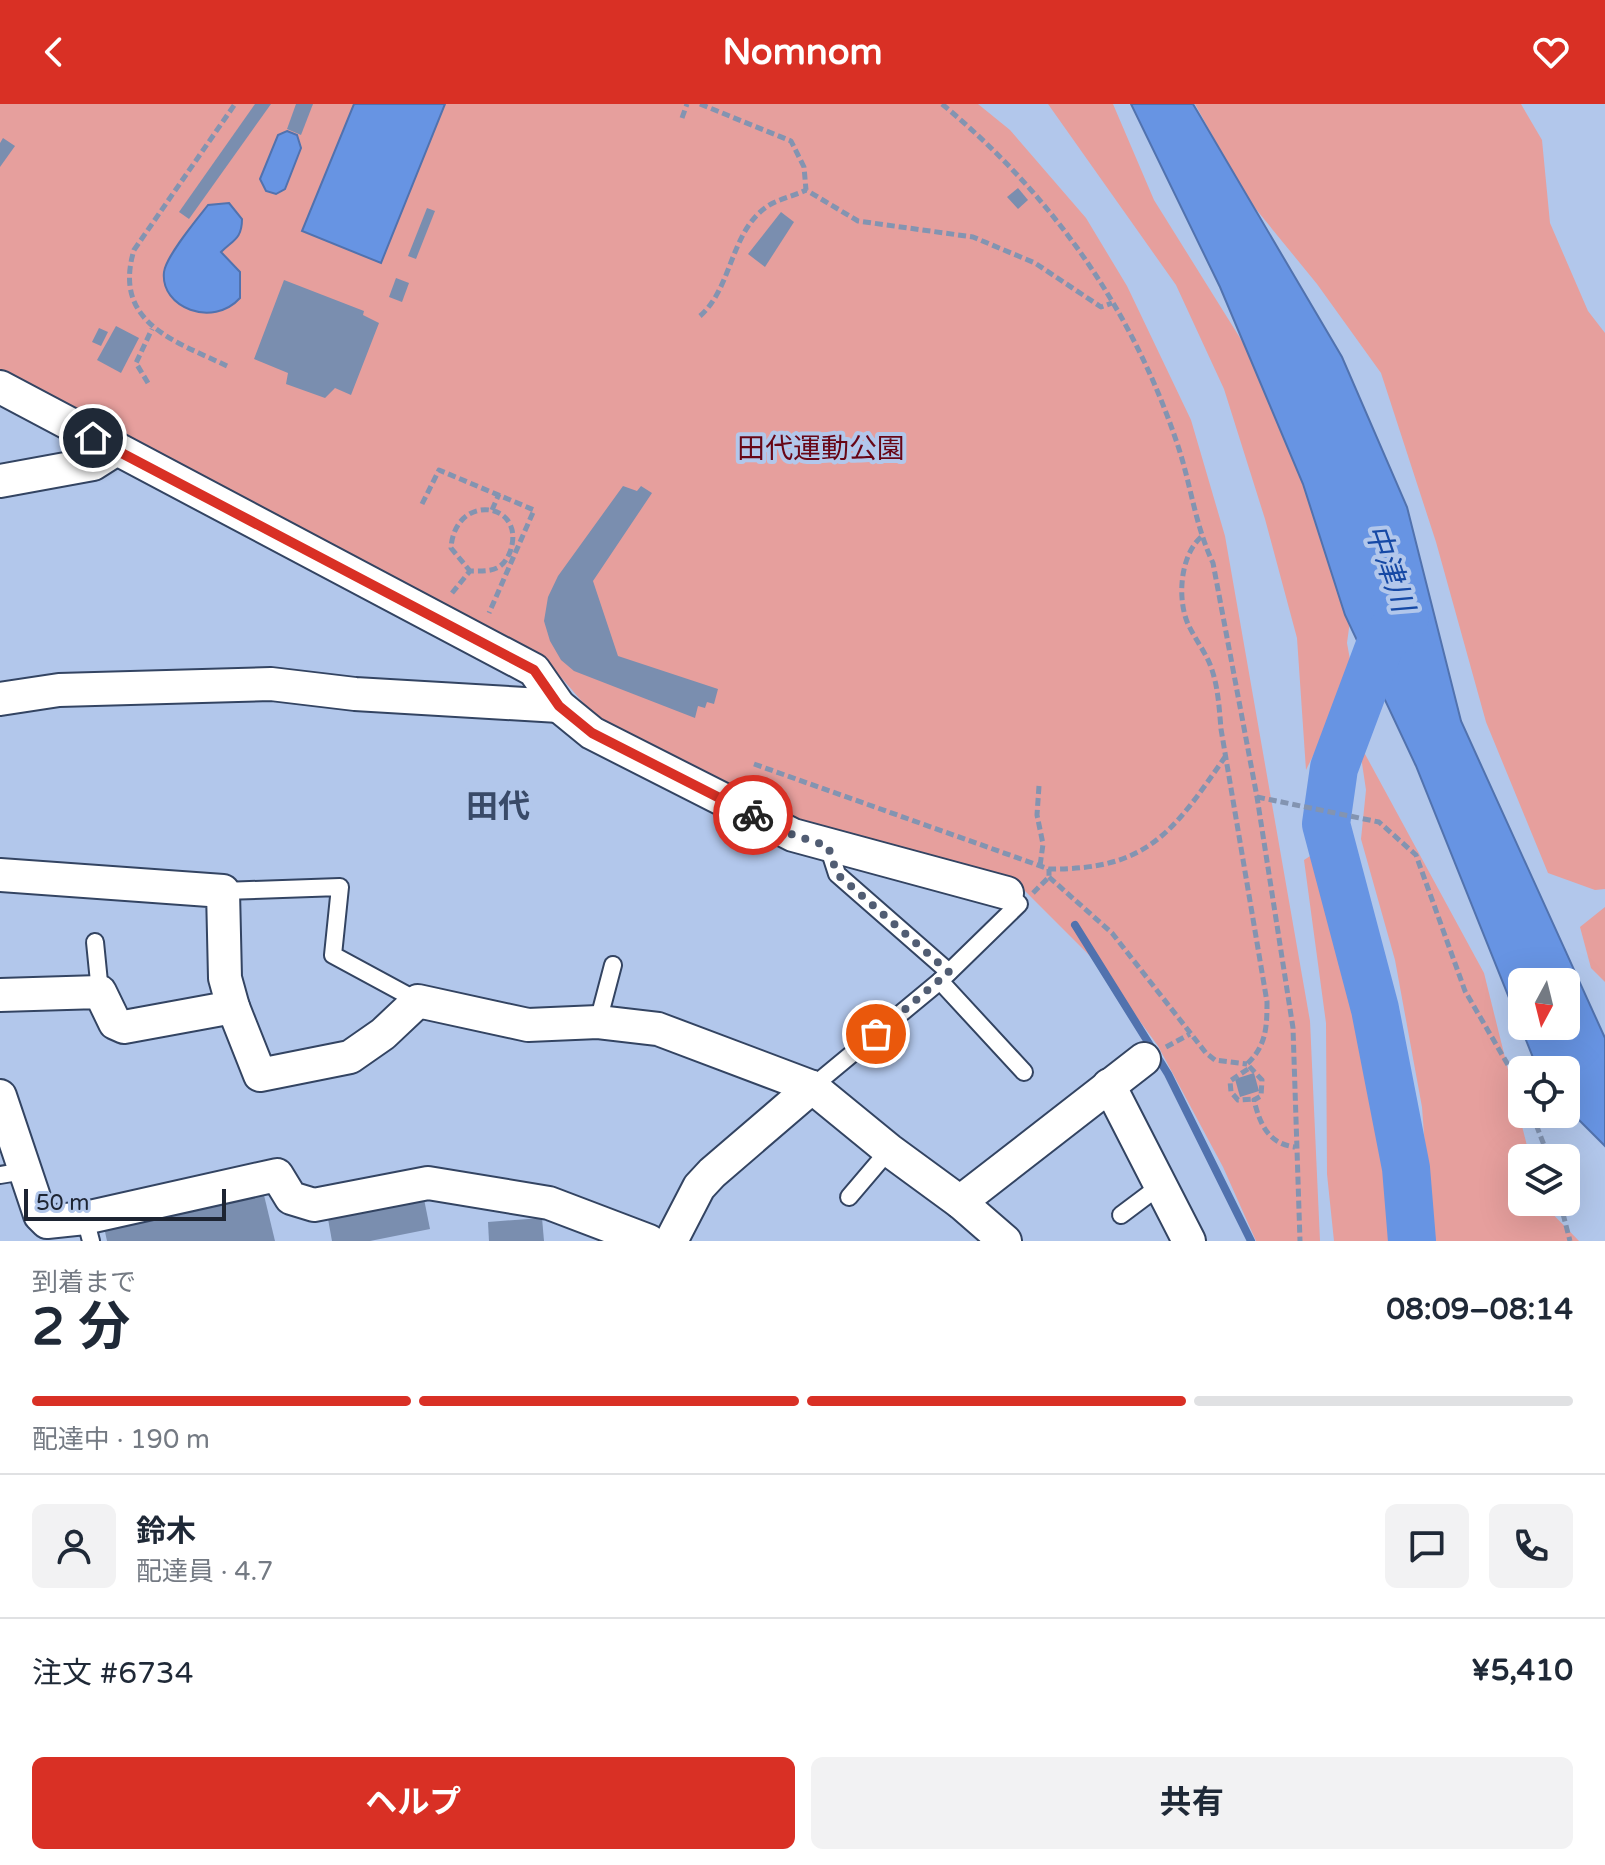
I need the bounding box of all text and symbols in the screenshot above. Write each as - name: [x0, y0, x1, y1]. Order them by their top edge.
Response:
- icon: back: [32, 30, 76, 74]
- icon: heart: [1529, 30, 1573, 74]
- text: Nomnom: [722, 31, 883, 74]
- pin: [59, 404, 127, 472]
- icon: home: [71, 416, 115, 460]
- park label: 田代運動公園: [737, 432, 905, 466]
- water label: 中津川: [1357, 519, 1422, 619]
- courier: [713, 775, 793, 855]
- district label: 田代: [466, 788, 530, 826]
- icon: bike: [731, 793, 775, 837]
- north arrow: [1508, 968, 1580, 1040]
- map controls: [1508, 968, 1580, 1216]
- pin: [842, 1000, 910, 1068]
- icon: bag: [854, 1012, 898, 1056]
- button: locate: [1508, 1056, 1580, 1128]
- button: layers: [1508, 1144, 1580, 1216]
- scale bar: [24, 1185, 226, 1221]
- text: 50 m: [36, 1190, 90, 1216]
- text: 到着まで: [32, 1267, 136, 1298]
- text: 08:09–08:14: [1386, 1291, 1573, 1328]
- text: 2 分: [32, 1296, 130, 1359]
- text: 配達中 · 190 m: [32, 1424, 210, 1455]
- button: person: [32, 1504, 116, 1588]
- button: chat: [1385, 1504, 1469, 1588]
- button: phone: [1489, 1504, 1573, 1588]
- text: 鈴木: [136, 1513, 196, 1550]
- text: 配達員 · 4.7: [136, 1556, 273, 1587]
- text: ¥5,410: [1471, 1652, 1573, 1689]
- text: 注文 #6734: [32, 1655, 194, 1692]
- button: ヘルプ: [32, 1757, 795, 1849]
- button: 共有: [811, 1757, 1573, 1849]

